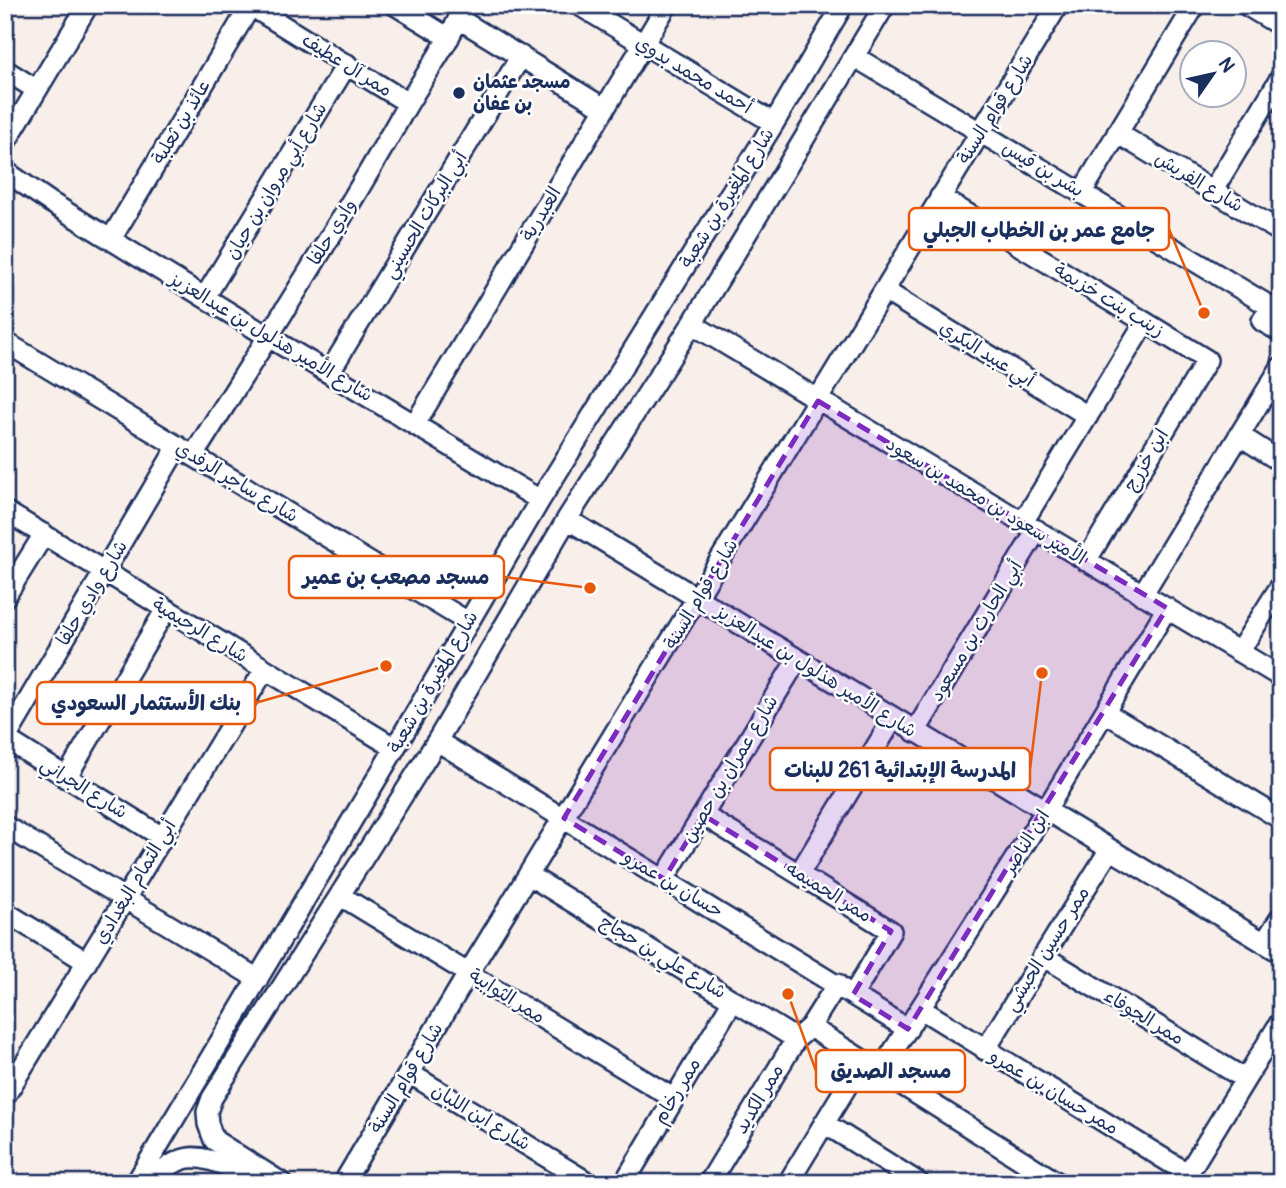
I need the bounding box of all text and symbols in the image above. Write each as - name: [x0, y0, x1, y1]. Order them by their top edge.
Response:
- street label: ممر آل عطيف: [297, 28, 397, 102]
- street label: أحمد محمد بدوي: [630, 31, 757, 121]
- north arrow: [1178, 38, 1248, 108]
- street label: شارع قوام السنة: [952, 50, 1040, 169]
- text: N: [1213, 53, 1240, 77]
- place label: مسجد عثمان بن عفان: [473, 70, 571, 116]
- street label: عائذ بن ثعلبة: [146, 75, 216, 169]
- marker: مسجد عثمان بن عفان: [451, 85, 467, 101]
- street label: شارع أبي مروان بن حيان: [220, 98, 336, 266]
- street label: شارع المغيرة بن شعبة: [674, 124, 781, 273]
- street label: بشر بن قيس: [998, 135, 1088, 203]
- street label: شارع الفريش: [1150, 146, 1248, 219]
- street label: أبي البركات الحسيني: [377, 147, 476, 285]
- street label: العبدرية: [515, 182, 567, 246]
- street label: وادي حلفا: [302, 194, 363, 271]
- callout: جامع عمر بن الخطاب الجبلي: [909, 208, 1169, 250]
- text: جامع عمر بن الخطاب الجبلي: [923, 217, 1155, 249]
- street label: زينب بنت خزيمة: [1049, 258, 1169, 342]
- street label: شارع الأمير هذلول بن عبدالعزيز: [163, 265, 378, 408]
- street label: أبي عبيد البكري: [933, 315, 1039, 396]
- street label: ابن خزرج: [1118, 424, 1174, 496]
- street label: الأمير سعود بن محمد بن سعود: [881, 431, 1091, 570]
- street label: شارع ساجر الرفدي: [170, 436, 303, 530]
- street label: شارع قوام السنة: [659, 534, 745, 655]
- street label: شارع وادي حلفا: [51, 536, 135, 651]
- callout: مسجد مصعب بن عمير: [289, 556, 504, 598]
- street label: أبي الحارث بن مسعود: [924, 556, 1031, 708]
- text: مسجد مصعب بن عمير: [300, 564, 490, 591]
- street label: شارع الرحيمية: [147, 592, 252, 669]
- street label: شارع الأمير هذلول بن عبدالعزيز: [709, 597, 922, 744]
- street label: شارع المغيرة بن شعبة: [382, 606, 484, 758]
- callout: بنك الأستثمار السعودي: [37, 682, 255, 724]
- text: بنك الأستثمار السعودي: [51, 689, 241, 719]
- street label: شارع عمران بن حصين: [677, 691, 784, 848]
- callout: المدرسة الإبتدائية 261 للبنات: [770, 748, 1030, 790]
- street label: شارع الجراني: [34, 752, 132, 828]
- text: المدرسة الإبتدائية 261 للبنات: [784, 757, 1016, 784]
- street label: ابن الناصر: [996, 805, 1055, 880]
- street label: أبي التمام البغدادي: [88, 815, 185, 951]
- street label: حسان بن عمرو: [617, 844, 727, 923]
- street label: ممر الحميمه: [782, 856, 876, 928]
- street label: ممر حسين الحبشي: [999, 882, 1098, 1018]
- street label: شارع علي بن حجاج: [593, 910, 731, 1008]
- street label: ممر الثوابية: [464, 963, 550, 1029]
- street label: ممر الجوفاء: [1099, 984, 1189, 1050]
- street label: شارع قوام السنة: [364, 1018, 450, 1139]
- street label: ممر حسان بن عمرو: [983, 1043, 1123, 1140]
- callout: مسجد الصديق: [816, 1050, 965, 1092]
- street label: ممر رخام: [648, 1054, 708, 1129]
- text: مسجد الصديق: [831, 1058, 952, 1085]
- street label: ممر الكديد: [729, 1060, 789, 1138]
- street label: شارع ابن اللبان: [427, 1078, 535, 1157]

